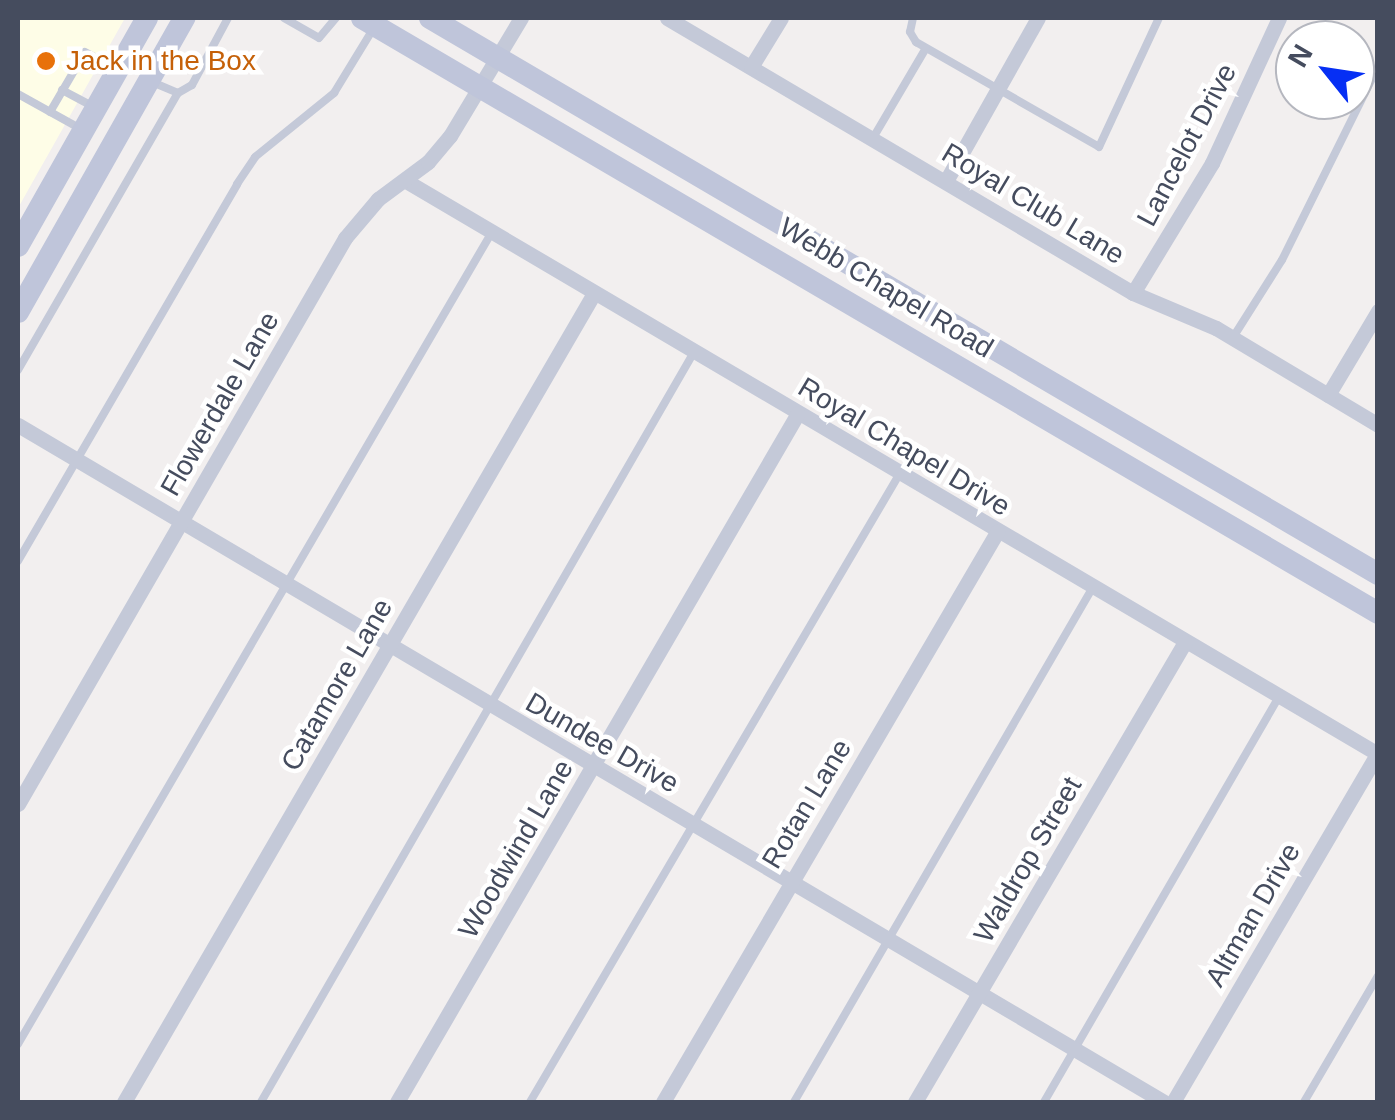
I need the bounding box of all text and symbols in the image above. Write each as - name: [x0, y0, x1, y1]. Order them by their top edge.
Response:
- north arrow: [1275, 20, 1375, 120]
- text: N: [1282, 39, 1319, 72]
- place label: Jack in the Box: [66, 44, 256, 78]
- marker: Jack in the Box: [35, 50, 57, 72]
- street label: Lancelot Drive: [1130, 58, 1244, 232]
- street label: Royal Club Lane: [936, 136, 1130, 272]
- street label: Webb Chapel Road: [773, 211, 999, 365]
- street label: Flowerdale Lane: [154, 306, 286, 502]
- street label: Royal Chapel Drive: [792, 370, 1016, 524]
- street label: Catamore Lane: [274, 593, 400, 777]
- street label: Dundee Drive: [519, 686, 685, 800]
- street label: Rotan Lane: [755, 733, 859, 875]
- street label: Woodwind Lane: [451, 754, 581, 944]
- street label: Waldrop Street: [967, 771, 1089, 949]
- street label: Altman Drive: [1198, 837, 1308, 993]

